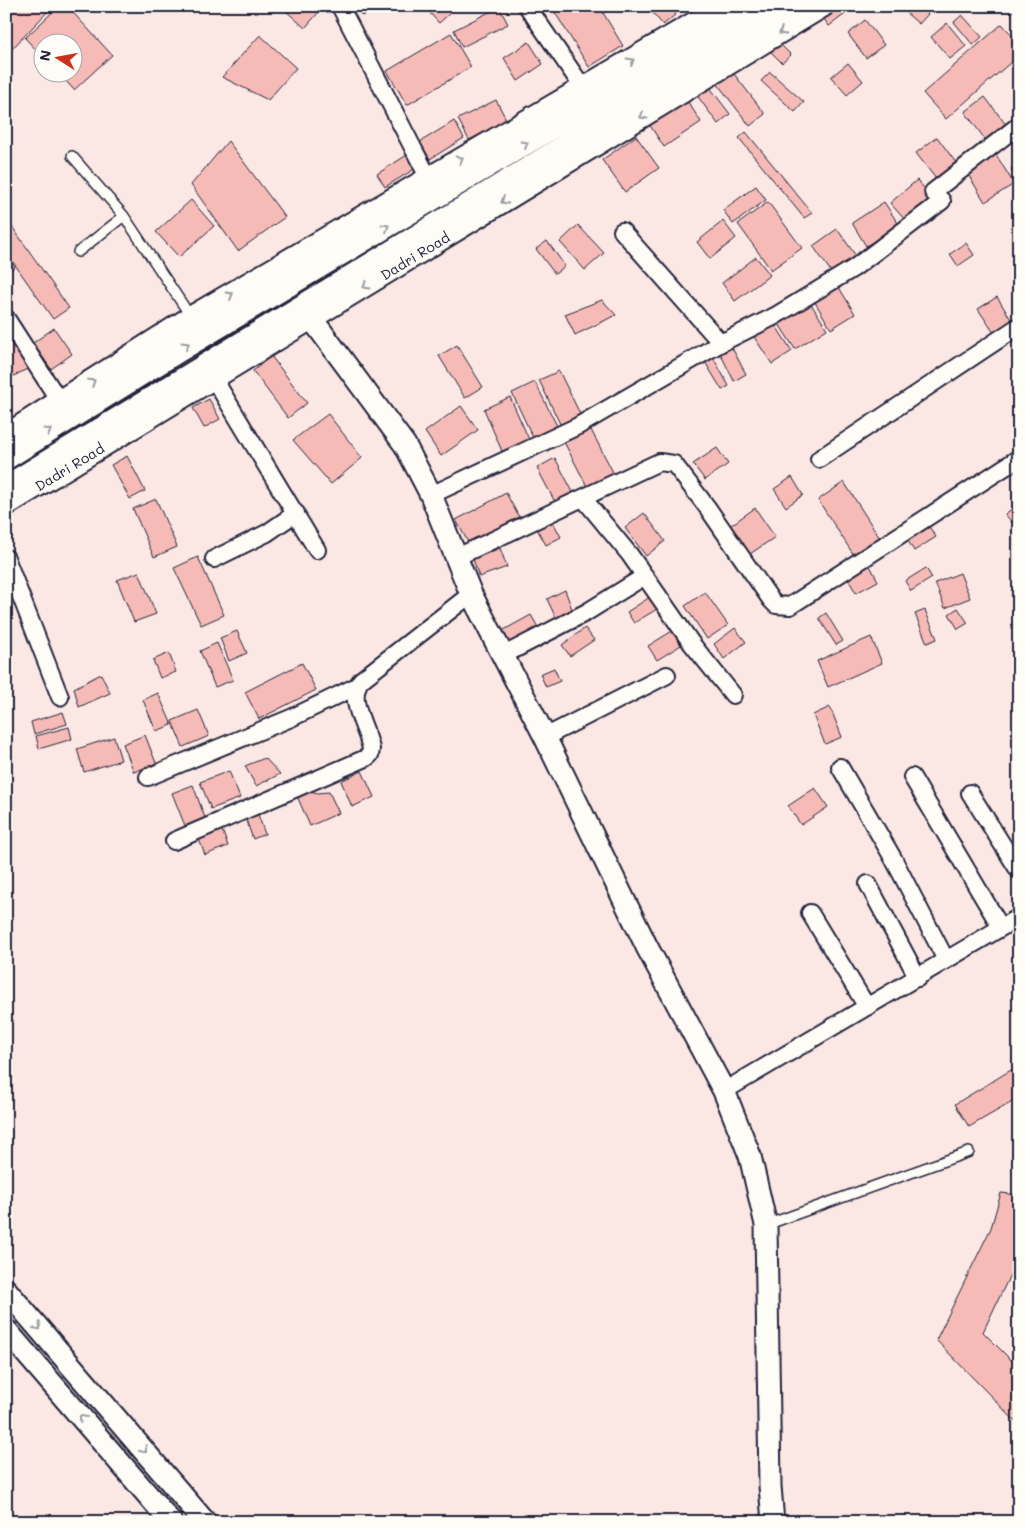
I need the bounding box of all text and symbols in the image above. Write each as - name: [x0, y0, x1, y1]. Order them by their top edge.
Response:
- one-way arrow: [778, 25, 787, 35]
- north arrow: [32, 32, 82, 82]
- text: N: [34, 48, 55, 62]
- one-way arrow: [626, 57, 635, 67]
- one-way arrow: [639, 110, 648, 120]
- one-way arrow: [520, 140, 529, 150]
- one-way arrow: [455, 155, 464, 165]
- one-way arrow: [501, 195, 510, 205]
- one-way arrow: [380, 223, 389, 233]
- street label: Dadri Road: [377, 227, 453, 284]
- one-way arrow: [362, 280, 371, 290]
- one-way arrow: [224, 291, 233, 301]
- one-way arrow: [180, 342, 189, 352]
- one-way arrow: [87, 378, 96, 388]
- one-way arrow: [42, 428, 51, 437]
- street label: Dadri Road: [31, 438, 107, 495]
- one-way arrow: [32, 1321, 41, 1330]
- one-way arrow: [79, 1415, 88, 1424]
- one-way arrow: [138, 1444, 147, 1453]

